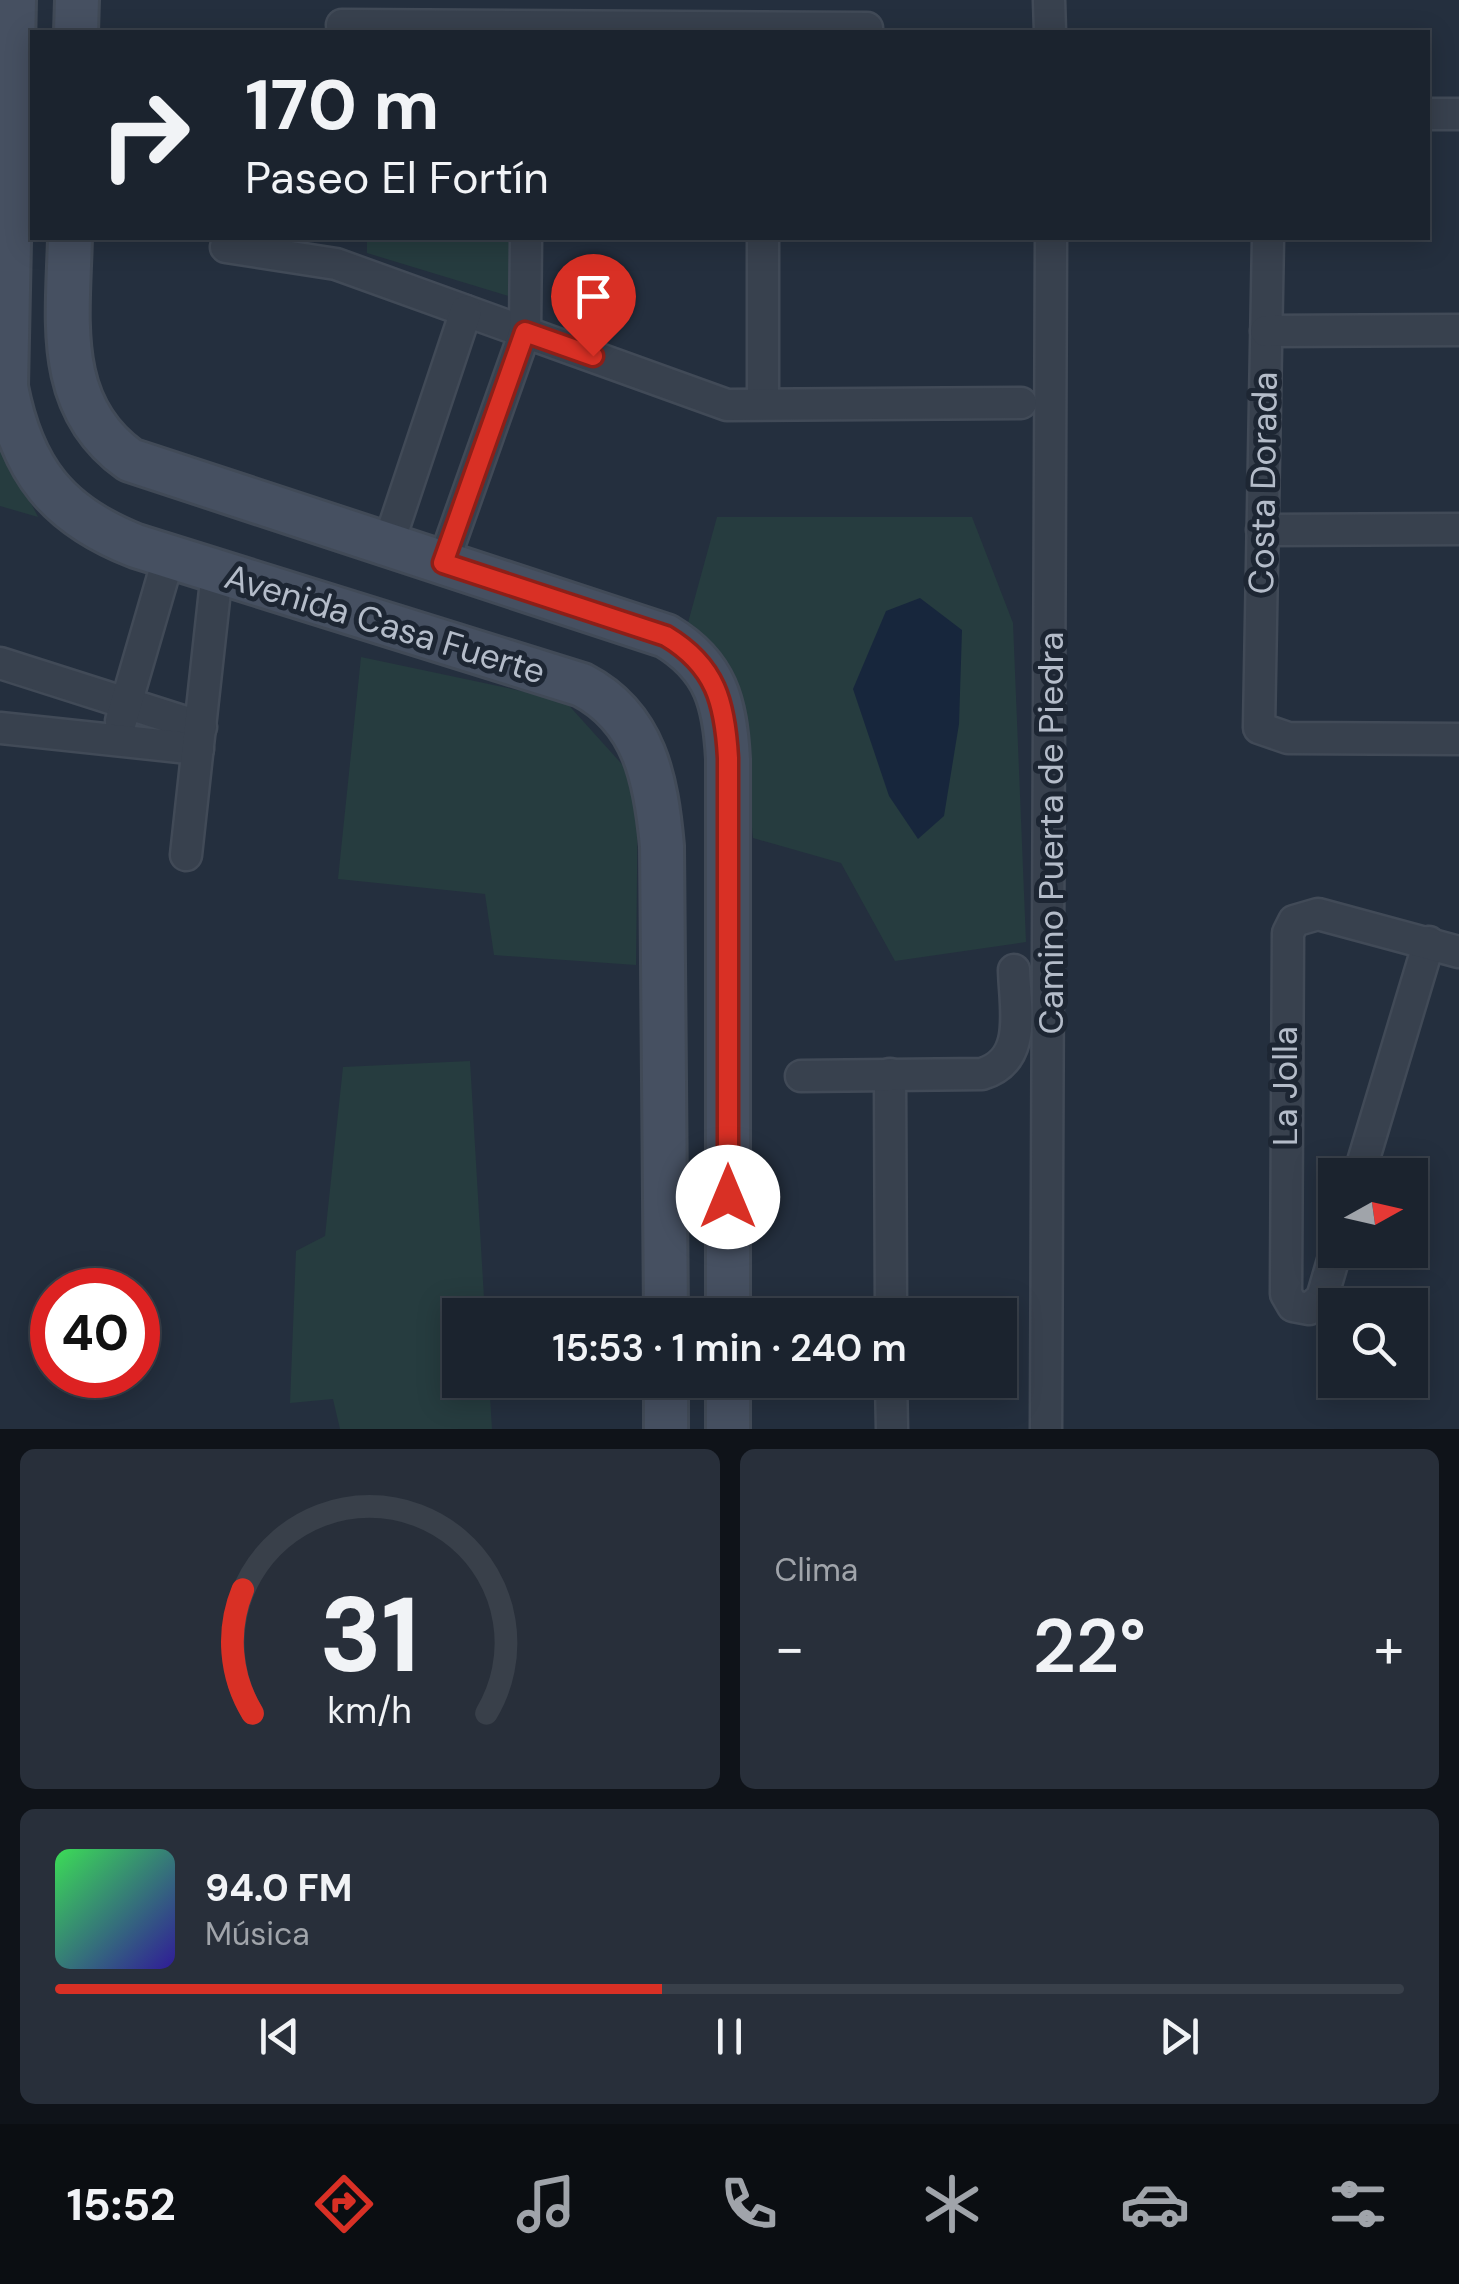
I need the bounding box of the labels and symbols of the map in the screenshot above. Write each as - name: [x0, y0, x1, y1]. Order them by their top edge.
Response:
- pin: [551, 254, 636, 357]
- street label: Costa Dorada: [1238, 371, 1288, 595]
- street label: Avenida Casa Fuerte: [219, 553, 551, 695]
- street label: Camino Puerta de Piedra: [1028, 632, 1074, 1034]
- street label: La Jolla: [1262, 1026, 1308, 1146]
- position arrow: [676, 1145, 780, 1249]
- north arrow: [1318, 1158, 1428, 1268]
- speed limit sign: 40: [30, 1268, 160, 1398]

